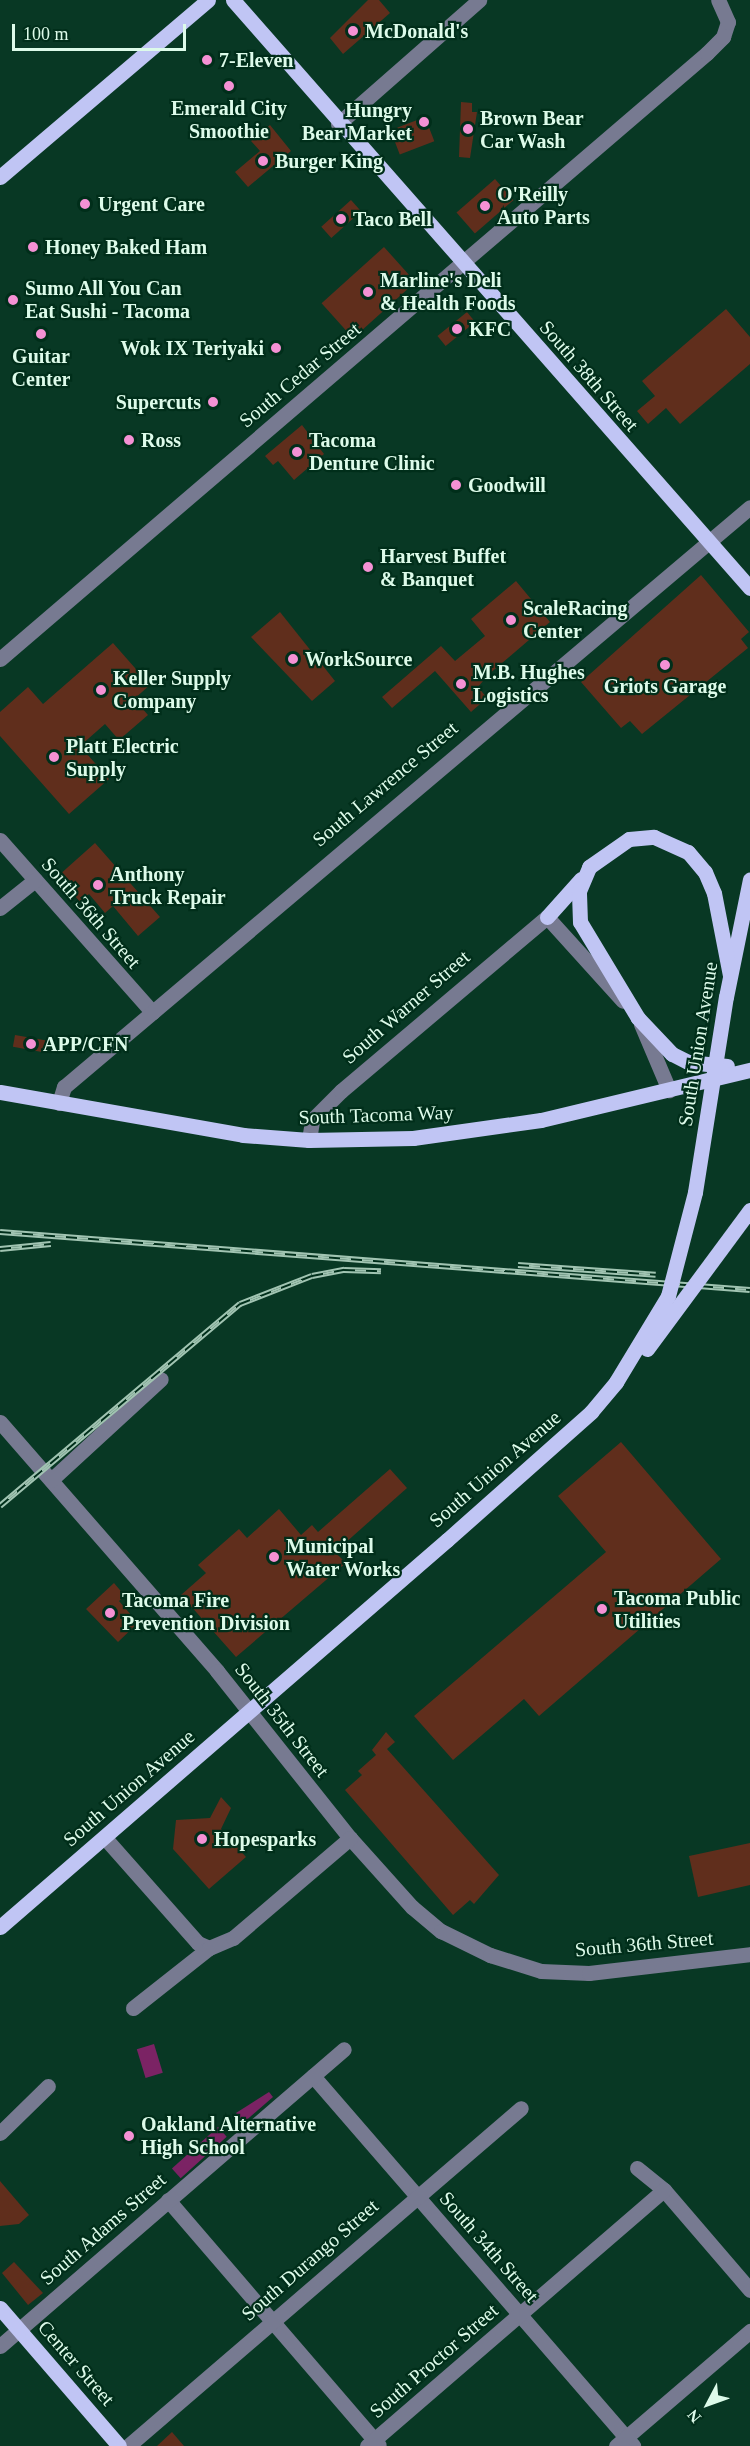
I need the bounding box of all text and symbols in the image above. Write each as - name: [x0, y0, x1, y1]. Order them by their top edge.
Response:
- scale bar: [15, 12, 189, 50]
- place label: McDonald's: [365, 19, 468, 43]
- text: 100 m: [23, 24, 69, 44]
- marker: McDonald's: [346, 24, 360, 38]
- place label: 7-Eleven: [219, 48, 293, 72]
- marker: 7-Eleven: [200, 53, 214, 67]
- marker: Emerald City Smoothie: [222, 79, 236, 93]
- place label: Emerald City Smoothie: [171, 96, 287, 143]
- place label: Hungry Bear Market: [301, 98, 412, 145]
- place label: Brown Bear Car Wash: [480, 106, 584, 153]
- marker: Hungry Bear Market: [417, 115, 431, 129]
- marker: Brown Bear Car Wash: [461, 122, 475, 136]
- place label: Burger King: [275, 149, 383, 173]
- marker: Burger King: [256, 154, 270, 168]
- place label: O'Reilly Auto Parts: [497, 183, 590, 230]
- place label: Urgent Care: [98, 192, 205, 216]
- marker: Urgent Care: [76, 195, 94, 213]
- marker: O'Reilly Auto Parts: [478, 199, 492, 213]
- place label: Taco Bell: [353, 207, 432, 231]
- marker: Taco Bell: [334, 212, 348, 226]
- place label: Honey Baked Ham: [45, 235, 207, 259]
- marker: Honey Baked Ham: [26, 240, 40, 254]
- place label: Marline's Deli & Health Foods: [380, 268, 516, 315]
- place label: Sumo All You Can Eat Sushi - Tacoma: [25, 276, 190, 323]
- marker: Marline's Deli & Health Foods: [361, 285, 375, 299]
- marker: Sumo All You Can Eat Sushi - Tacoma: [6, 293, 20, 307]
- street label: South 38th Street: [534, 316, 644, 436]
- street label: South Cedar Street: [234, 317, 366, 433]
- place label: KFC: [469, 317, 511, 341]
- marker: KFC: [450, 322, 464, 336]
- marker: Guitar Center: [34, 327, 48, 341]
- place label: Wok IX Teriyaki: [120, 336, 264, 360]
- marker: Wok IX Teriyaki: [269, 341, 283, 355]
- place label: Guitar Center: [12, 344, 70, 391]
- place label: Supercuts: [116, 390, 201, 414]
- marker: Supercuts: [206, 395, 220, 409]
- place label: Ross: [141, 428, 181, 452]
- place label: Tacoma Denture Clinic: [309, 428, 435, 475]
- marker: Ross: [122, 433, 136, 447]
- marker: Tacoma Denture Clinic: [290, 445, 304, 459]
- place label: Goodwill: [468, 473, 546, 497]
- marker: Goodwill: [449, 478, 463, 492]
- place label: Harvest Buffet & Banquet: [380, 544, 506, 591]
- marker: Harvest Buffet & Banquet: [361, 560, 375, 574]
- place label: ScaleRacing Center: [523, 596, 627, 643]
- marker: ScaleRacing Center: [504, 613, 518, 627]
- place label: WorkSource: [305, 647, 412, 671]
- marker: WorkSource: [286, 652, 300, 666]
- marker: Griots Garage: [658, 658, 672, 672]
- place label: M.B. Hughes Logistics: [473, 660, 585, 707]
- place label: Keller Supply Company: [113, 666, 231, 713]
- place label: Griots Garage: [604, 674, 726, 698]
- marker: M.B. Hughes Logistics: [454, 677, 468, 691]
- marker: Keller Supply Company: [94, 683, 108, 697]
- street label: South Lawrence Street: [308, 716, 462, 852]
- place label: Platt Electric Supply: [66, 734, 179, 781]
- marker: Platt Electric Supply: [47, 750, 61, 764]
- street label: South 36th Street: [36, 853, 146, 973]
- place label: Anthony Truck Repair: [110, 862, 226, 909]
- marker: Anthony Truck Repair: [91, 878, 105, 892]
- street label: South Warner Street: [337, 945, 475, 1069]
- street label: South Union Avenue: [673, 959, 723, 1129]
- place label: APP/CFN: [43, 1032, 129, 1056]
- marker: APP/CFN: [24, 1037, 38, 1051]
- street label: South Tacoma Way: [298, 1100, 454, 1130]
- street label: South Union Avenue: [424, 1405, 566, 1533]
- place label: Municipal Water Works: [286, 1534, 401, 1581]
- marker: Municipal Water Works: [267, 1550, 281, 1564]
- place label: Tacoma Public Utilities: [614, 1586, 740, 1633]
- place label: Tacoma Fire Prevention Division: [122, 1589, 290, 1636]
- marker: Tacoma Public Utilities: [595, 1602, 609, 1616]
- marker: Tacoma Fire Prevention Division: [103, 1606, 117, 1620]
- street label: South 35th Street: [230, 1658, 334, 1782]
- street label: South Union Avenue: [58, 1724, 200, 1852]
- place label: Hopesparks: [214, 1827, 316, 1851]
- marker: Hopesparks: [195, 1832, 209, 1846]
- street label: South 36th Street: [574, 1926, 714, 1962]
- place label: Oakland Alternative High School: [141, 2112, 317, 2159]
- marker: Oakland Alternative High School: [122, 2129, 136, 2143]
- street label: South Adams Street: [35, 2167, 171, 2291]
- street label: South 34th Street: [434, 2187, 544, 2307]
- street label: South Durango Street: [237, 2194, 383, 2326]
- street label: South Proctor Street: [365, 2299, 503, 2423]
- street label: Center Street: [33, 2316, 119, 2410]
- north arrow: [678, 2374, 738, 2434]
- text: N: [684, 2406, 704, 2426]

